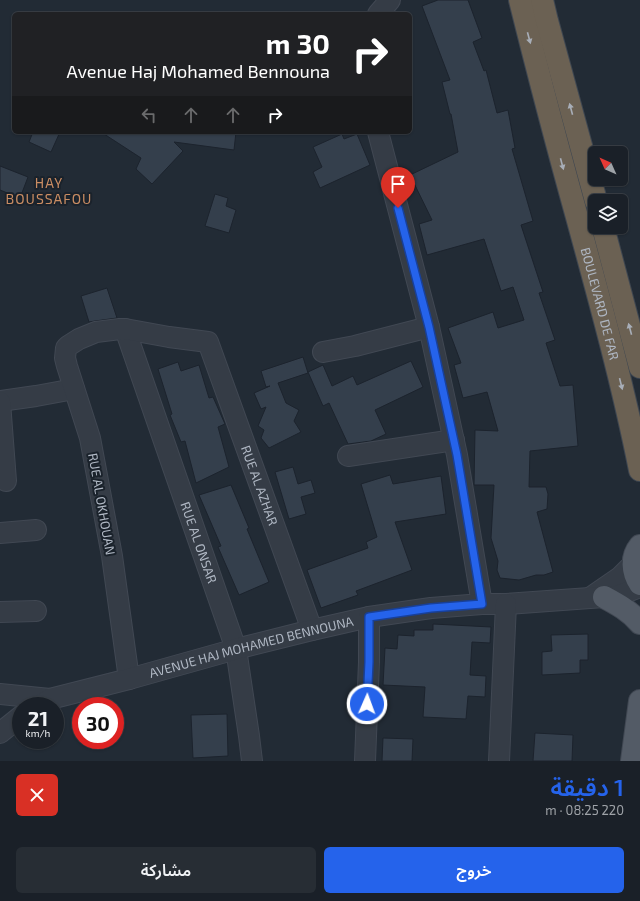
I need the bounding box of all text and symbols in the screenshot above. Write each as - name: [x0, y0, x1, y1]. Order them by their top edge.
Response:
- text: 30 m: [266, 26, 330, 60]
- icon: right: [344, 28, 396, 80]
- one-way arrow: [527, 32, 533, 44]
- text: Avenue Haj Mohamed Bennouna: [67, 60, 330, 82]
- one-way arrow: [567, 103, 573, 116]
- icon: left: [138, 104, 160, 126]
- icon: ahead: [180, 104, 202, 126]
- icon: ahead: [222, 104, 244, 126]
- icon: right: [264, 104, 286, 126]
- north arrow: [588, 146, 628, 186]
- map controls: [588, 146, 628, 234]
- one-way arrow: [559, 158, 565, 170]
- pin: [381, 167, 415, 208]
- icon: arrive: [387, 173, 409, 195]
- district label: HAY BOUSSAFOU: [6, 174, 92, 207]
- button: layers: [588, 194, 628, 234]
- street label: BOULEVARD DE FAR: [578, 245, 623, 362]
- one-way arrow: [627, 323, 633, 335]
- one-way arrow: [618, 378, 624, 390]
- street label: RUE AL AZHAR: [238, 443, 282, 528]
- street label: RUE AL OKHOUAN: [85, 452, 119, 556]
- street label: RUE AL ONSAR: [178, 500, 221, 585]
- street label: AVENUE HAJ MOHAMED BENNOUNA: [147, 613, 355, 681]
- position arrow: [346, 683, 388, 725]
- speed limit sign: 30: [72, 697, 124, 749]
- text: 21: [28, 706, 48, 730]
- text: km/h: [26, 727, 50, 739]
- text: 1 دقيقة: [550, 772, 624, 801]
- button: close: [16, 774, 58, 816]
- text: 220 m · 08:25: [545, 802, 624, 818]
- button: مشاركة: [16, 847, 316, 893]
- button: خروج: [324, 847, 624, 893]

